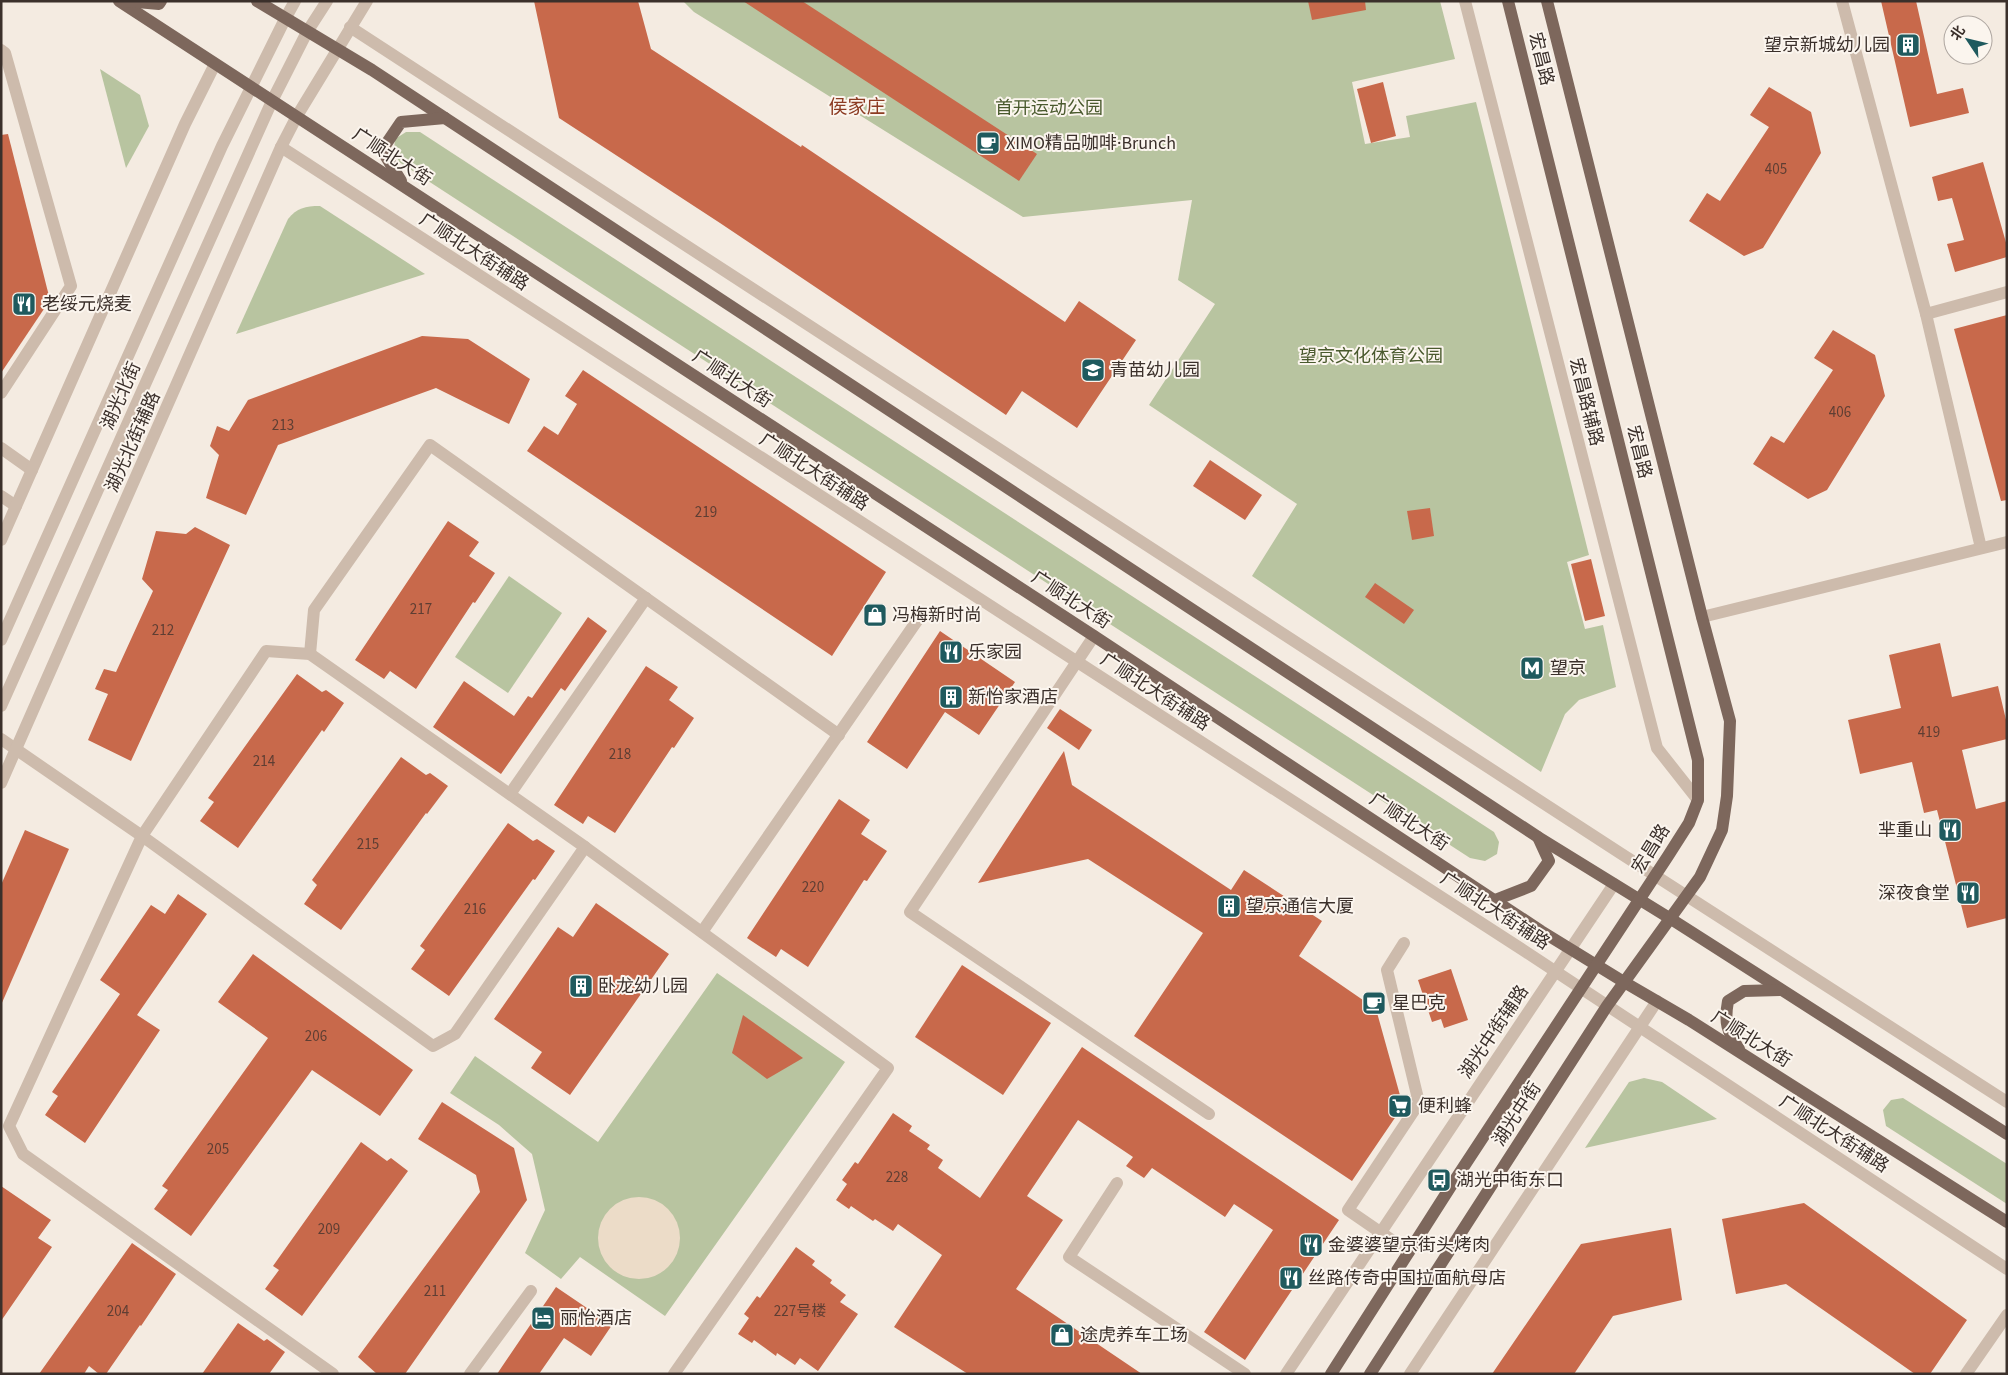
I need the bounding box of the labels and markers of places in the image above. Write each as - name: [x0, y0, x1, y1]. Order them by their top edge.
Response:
- building icon: 望京新城幼儿园: [1895, 32, 1921, 58]
- place label: 望京新城幼儿园: [1764, 33, 1890, 58]
- cafe icon: XIMO精品咖啡·Brunch: [975, 130, 1001, 156]
- place label: XIMO精品咖啡·Brunch: [1006, 131, 1176, 156]
- restaurant icon: 老绥元烧麦: [11, 291, 37, 317]
- place label: 老绥元烧麦: [42, 292, 132, 317]
- school or university icon: 青苗幼儿园: [1080, 357, 1106, 383]
- place label: 青苗幼儿园: [1110, 358, 1200, 383]
- shop icon: 冯梅新时尚: [862, 602, 888, 628]
- place label: 冯梅新时尚: [892, 603, 982, 628]
- restaurant icon: 乐家园: [938, 639, 964, 665]
- place label: 乐家园: [968, 640, 1022, 665]
- metro station icon: 望京: [1519, 655, 1545, 681]
- place label: 望京: [1550, 656, 1586, 681]
- building icon: 新怡家酒店: [938, 684, 964, 710]
- place label: 新怡家酒店: [968, 685, 1058, 710]
- restaurant icon: 芈重山: [1937, 817, 1963, 843]
- place label: 芈重山: [1878, 818, 1932, 843]
- restaurant icon: 深夜食堂: [1955, 880, 1981, 906]
- place label: 深夜食堂: [1878, 881, 1950, 906]
- building icon: 望京通信大厦: [1216, 893, 1242, 919]
- place label: 望京通信大厦: [1246, 894, 1354, 919]
- building icon: 卧龙幼儿园: [568, 973, 594, 999]
- place label: 卧龙幼儿园: [598, 974, 688, 999]
- cafe icon: 星巴克: [1361, 990, 1387, 1016]
- place label: 星巴克: [1392, 991, 1446, 1016]
- supermarket icon: 便利蜂: [1387, 1093, 1413, 1119]
- place label: 便利蜂: [1418, 1094, 1472, 1119]
- bus stop icon: 湖光中街东口: [1426, 1167, 1452, 1193]
- place label: 湖光中街东口: [1456, 1168, 1564, 1193]
- restaurant icon: 金婆婆望京街头烤肉: [1298, 1232, 1324, 1258]
- place label: 金婆婆望京街头烤肉: [1328, 1233, 1490, 1258]
- restaurant icon: 丝路传奇中国拉面航母店: [1278, 1265, 1304, 1291]
- place label: 丝路传奇中国拉面航母店: [1308, 1266, 1506, 1291]
- hotel icon: 丽怡酒店: [530, 1305, 556, 1331]
- place label: 丽怡酒店: [560, 1306, 632, 1331]
- shop icon: 途虎养车工场: [1049, 1322, 1075, 1348]
- place label: 途虎养车工场: [1080, 1323, 1188, 1348]

